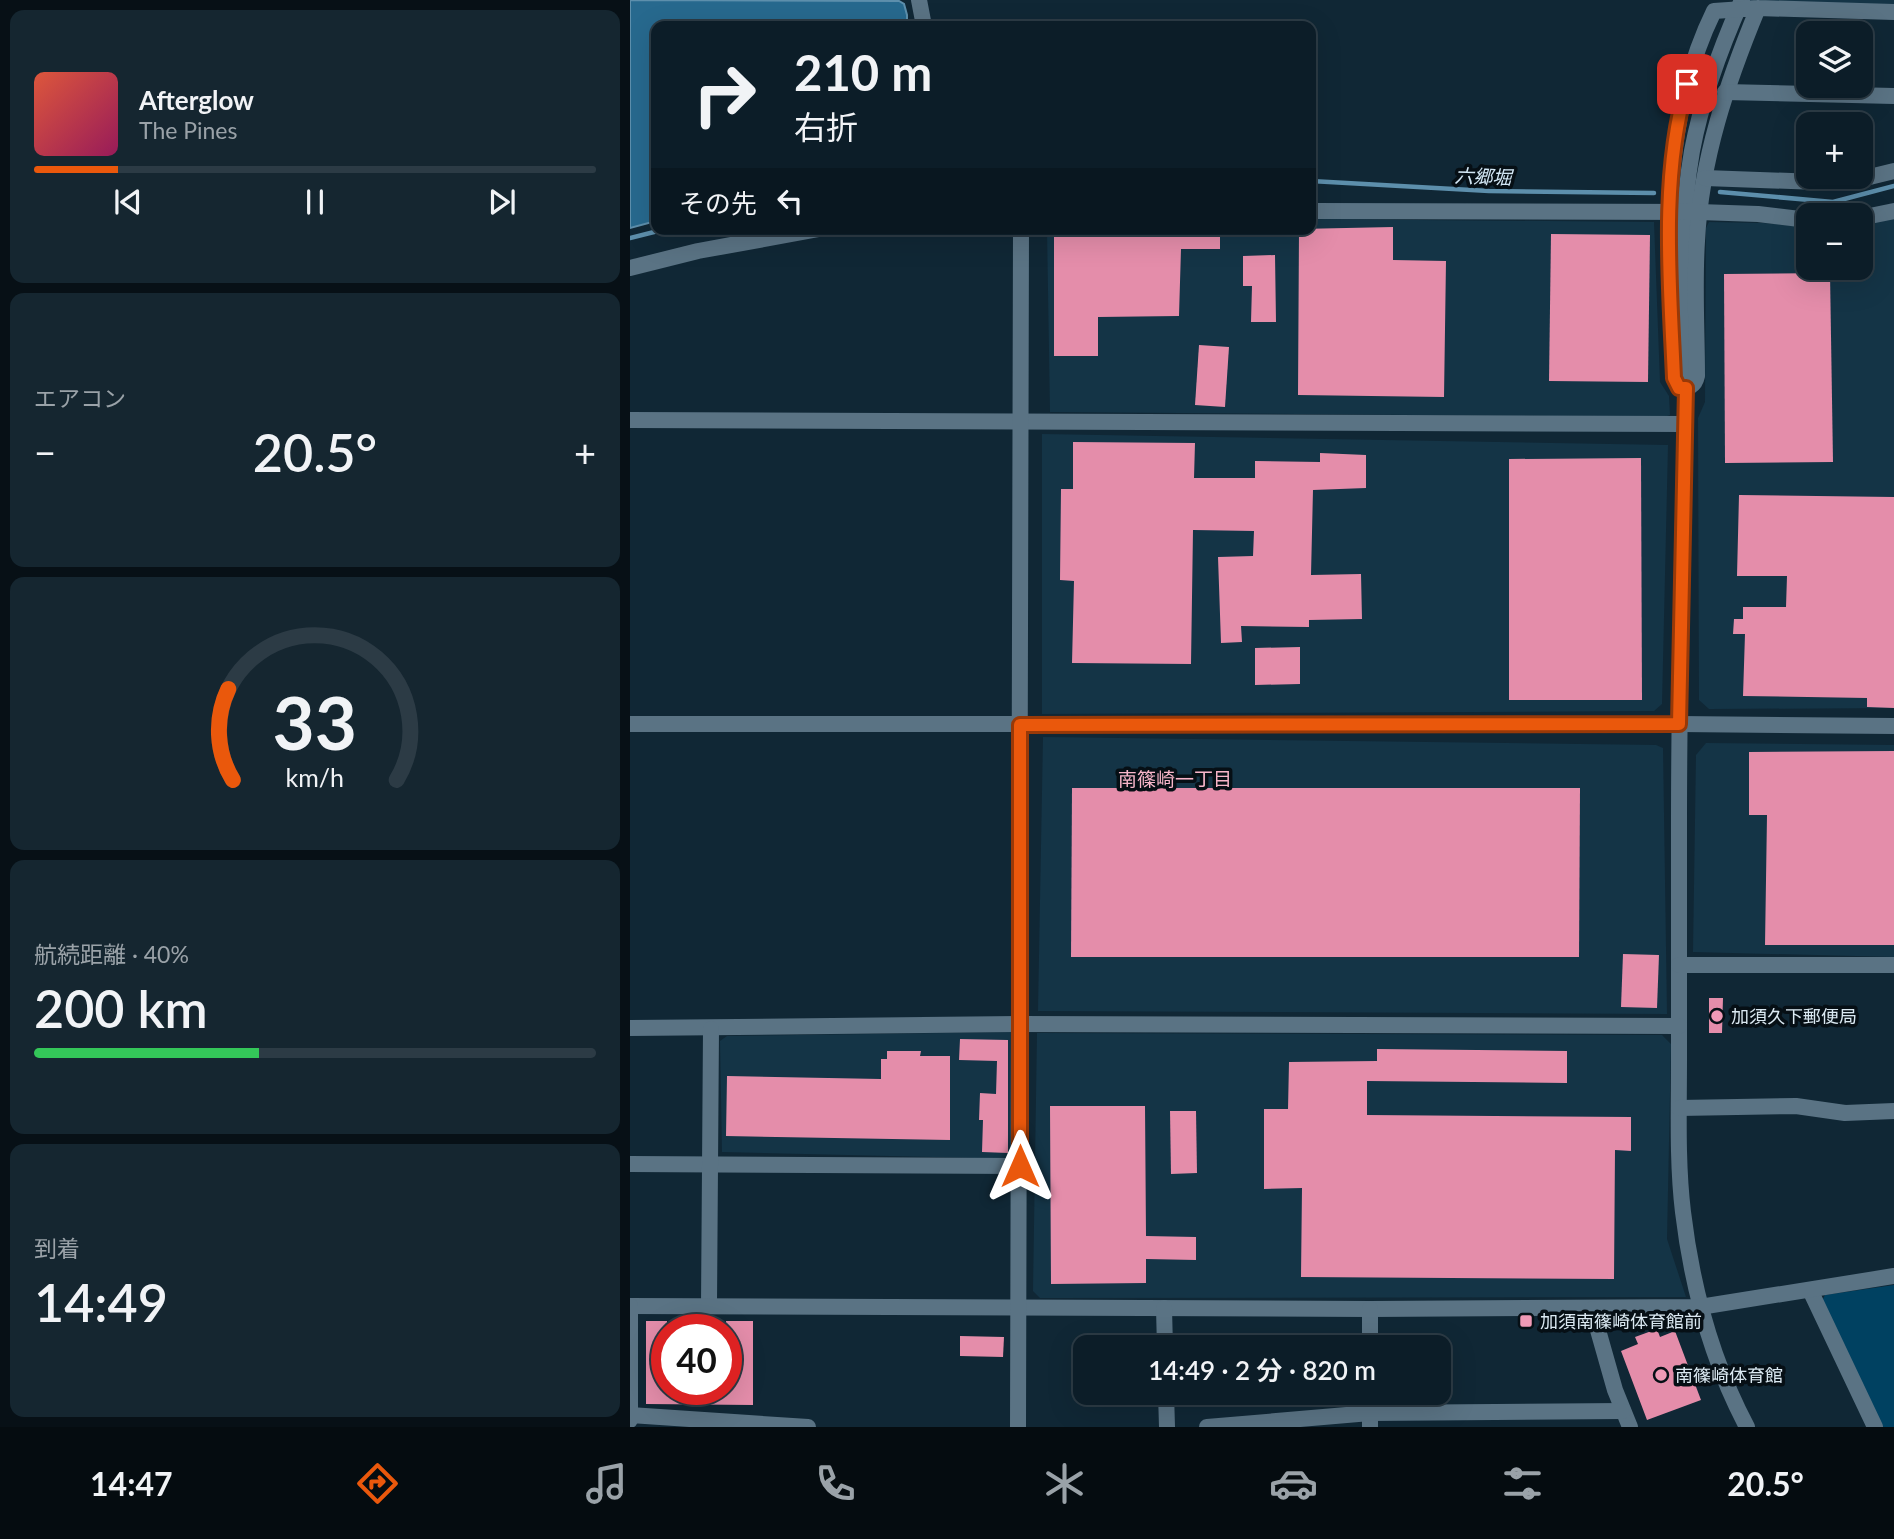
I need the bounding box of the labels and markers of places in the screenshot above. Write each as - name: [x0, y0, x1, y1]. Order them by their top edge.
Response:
- pin: [1657, 54, 1717, 114]
- place label: 加須久下郵便局: [1731, 1005, 1857, 1027]
- marker: 加須久下郵便局: [1709, 1008, 1725, 1024]
- place label: 加須南篠崎体育館前: [1540, 1310, 1702, 1332]
- marker: 加須南篠崎体育館前: [1518, 1313, 1534, 1329]
- place label: 南篠崎体育館: [1675, 1364, 1783, 1386]
- marker: 南篠崎体育館: [1653, 1367, 1669, 1383]

